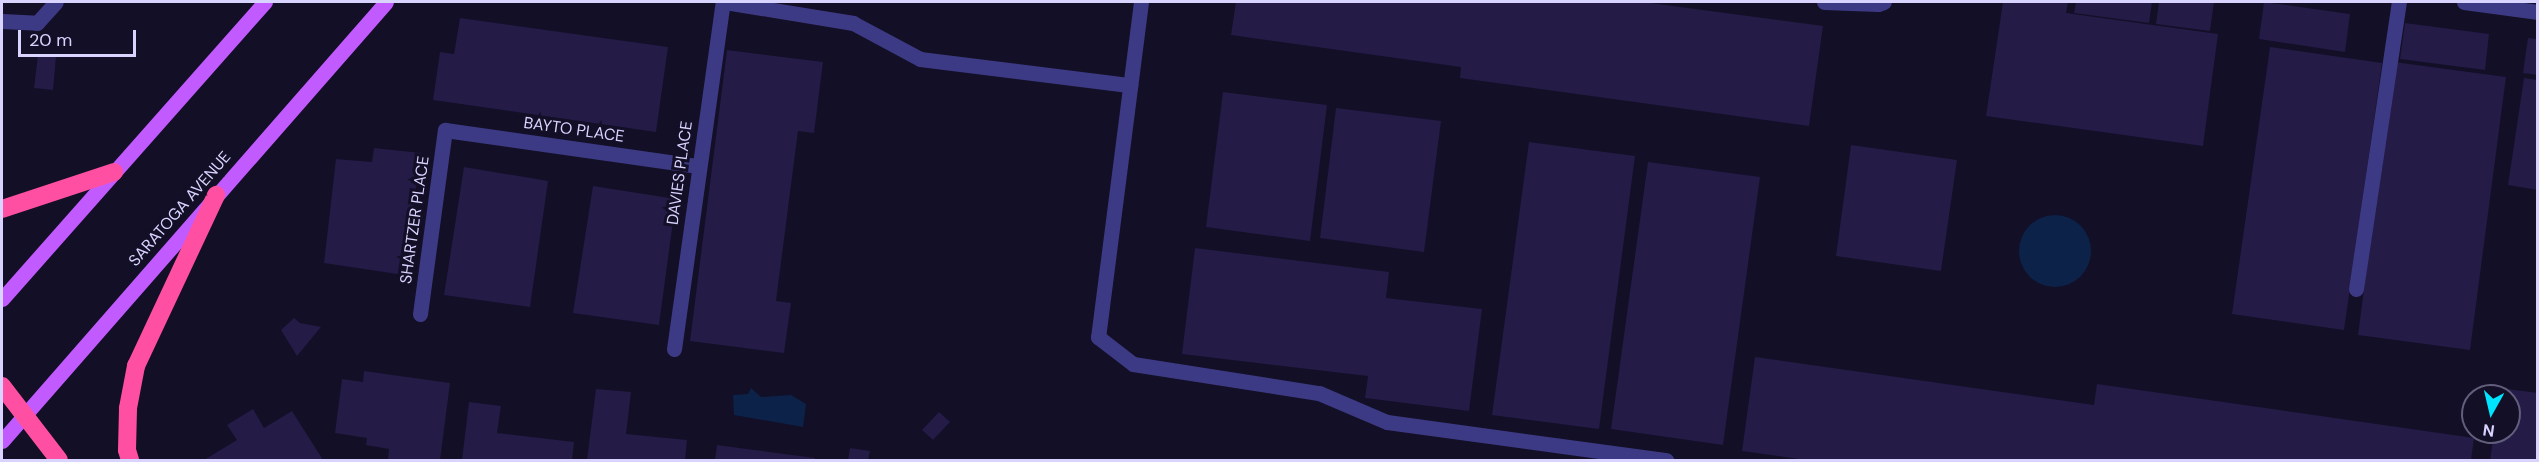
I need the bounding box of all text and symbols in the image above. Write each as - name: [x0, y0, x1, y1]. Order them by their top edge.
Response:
- scale bar: [21, 18, 140, 56]
- text: 20 m: [29, 28, 72, 52]
- street label: BAYTO PLACE: [522, 113, 626, 147]
- street label: DAVIES PLACE: [663, 120, 697, 226]
- street label: SARATOGA AVENUE: [125, 148, 235, 270]
- street label: SHARTZER PLACE: [397, 155, 433, 285]
- north arrow: [2461, 384, 2521, 444]
- text: N: [2481, 419, 2496, 442]

